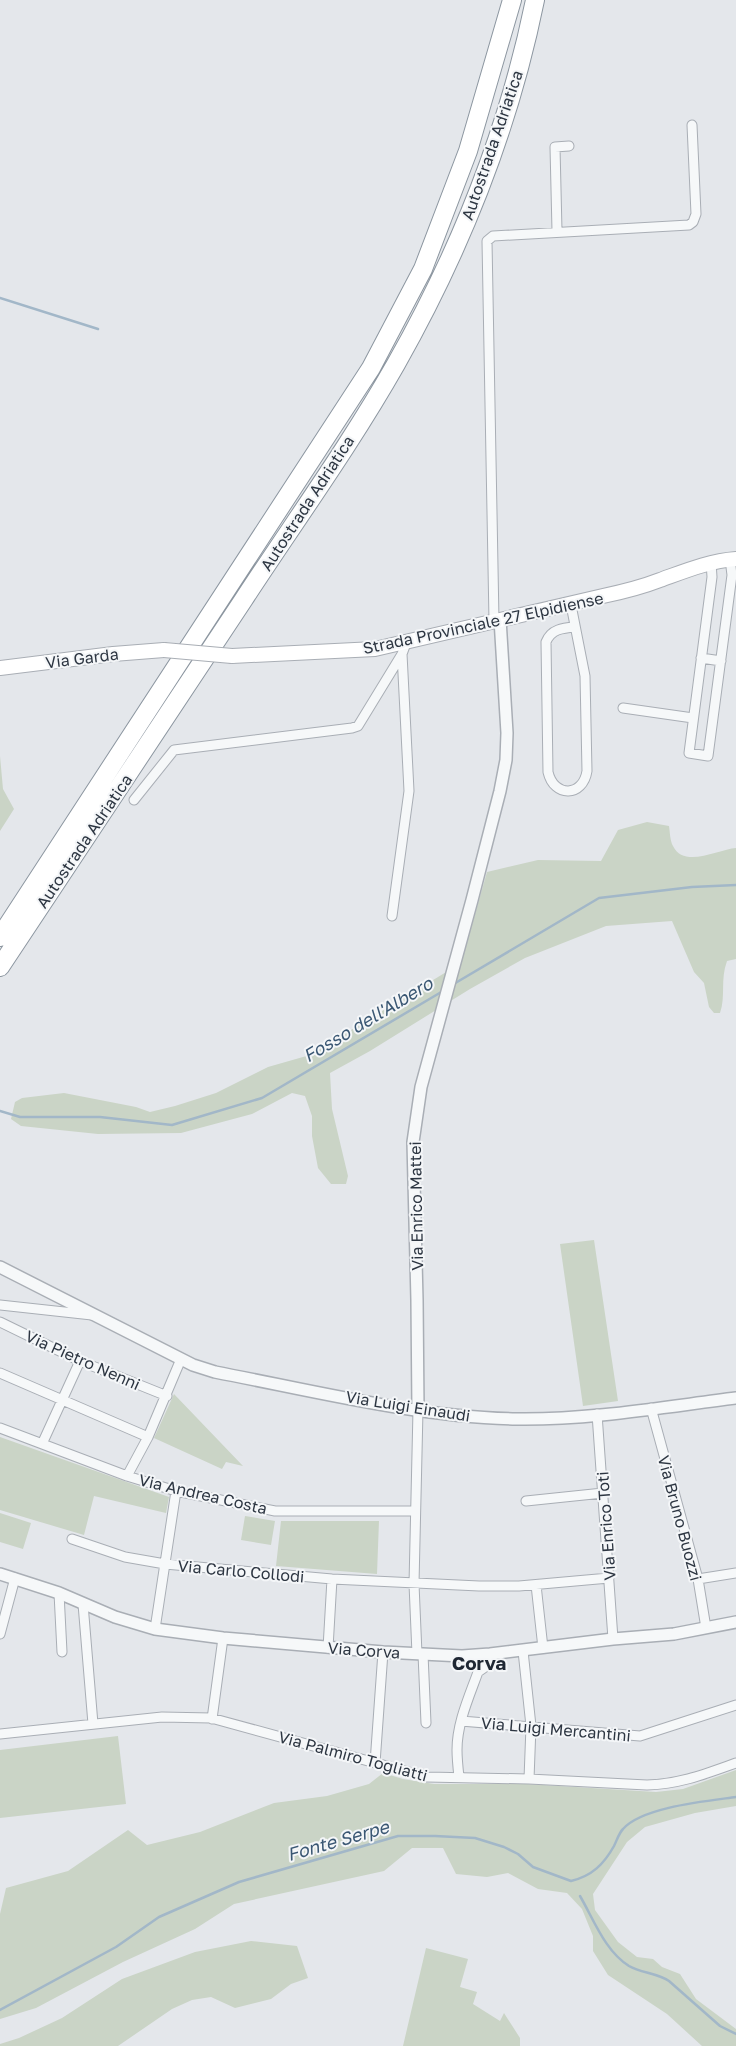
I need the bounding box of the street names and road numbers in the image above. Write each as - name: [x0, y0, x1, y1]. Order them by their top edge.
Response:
- street label: Autostrada Adriatica: [457, 67, 527, 223]
- street label: Autostrada Adriatica: [256, 432, 358, 574]
- street label: Strada Provinciale 27 Elpidiense: [361, 588, 605, 658]
- street label: Via Garda: [44, 644, 120, 672]
- street label: Autostrada Adriatica: [32, 770, 136, 912]
- street label: Via Enrico Mattei: [405, 1141, 427, 1271]
- street label: Via Pietro Nenni: [22, 1326, 144, 1394]
- street label: Via Luigi Einaudi: [344, 1386, 472, 1426]
- street label: Via Bruno Buozzi: [654, 1453, 706, 1583]
- street label: Via Andrea Costa: [137, 1469, 269, 1519]
- street label: Via Enrico Toti: [592, 1471, 620, 1581]
- street label: Via Carlo Collodi: [177, 1556, 305, 1586]
- street label: Via Corva: [327, 1637, 401, 1663]
- street label: Via Luigi Mercantini: [480, 1712, 632, 1746]
- street label: Via Palmiro Togliatti: [276, 1726, 430, 1786]

